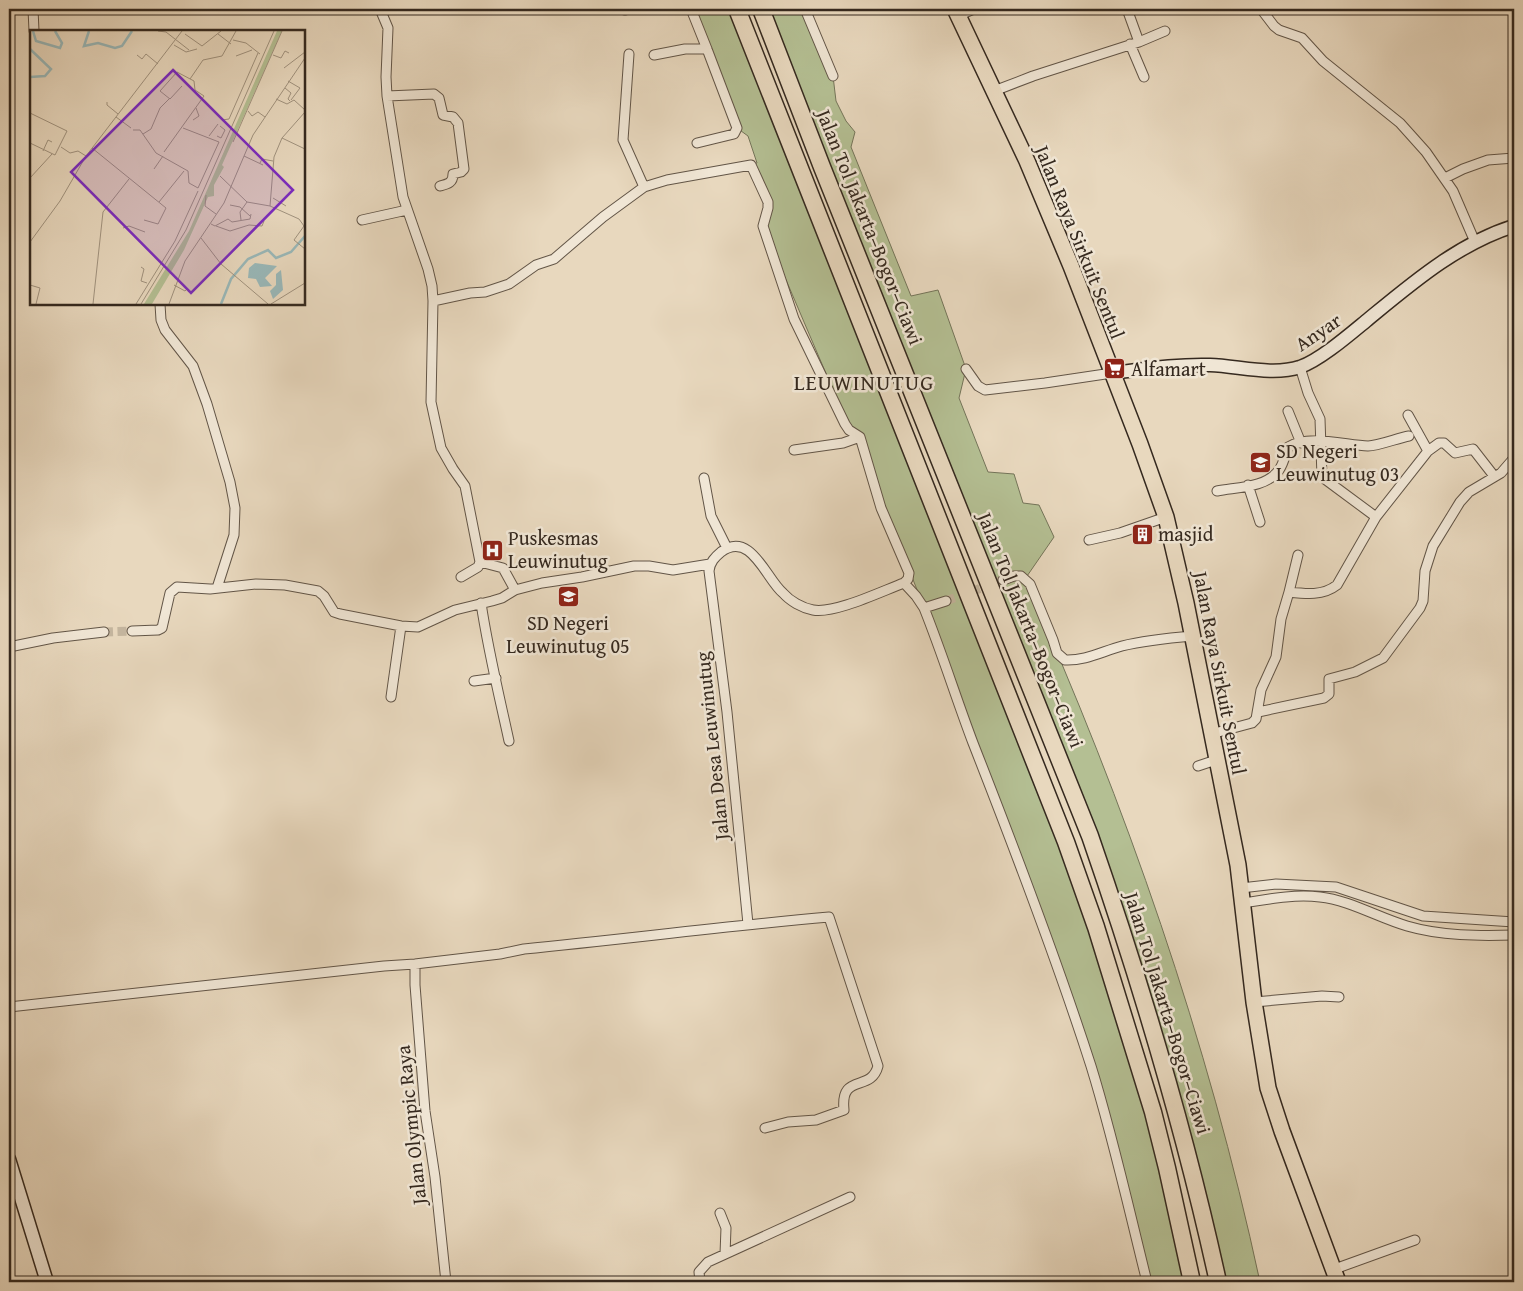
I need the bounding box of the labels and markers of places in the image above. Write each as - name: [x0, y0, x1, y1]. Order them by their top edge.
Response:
- place label: Alfamart: [1131, 354, 1206, 383]
- supermarket icon: Alfamart: [1103, 357, 1127, 381]
- place label: SD Negeri Leuwinutug 03: [1276, 436, 1399, 488]
- school or university icon: SD Negeri Leuwinutug 03: [1248, 450, 1272, 474]
- place label: masjid: [1158, 519, 1214, 548]
- building icon: masjid: [1130, 522, 1154, 546]
- place label: Puskesmas Leuwinutug: [508, 523, 608, 575]
- hospital icon: Puskesmas Leuwinutug: [480, 538, 504, 562]
- school or university icon: SD Negeri Leuwinutug 05: [556, 585, 580, 609]
- place label: SD Negeri Leuwinutug 05: [506, 608, 630, 660]

